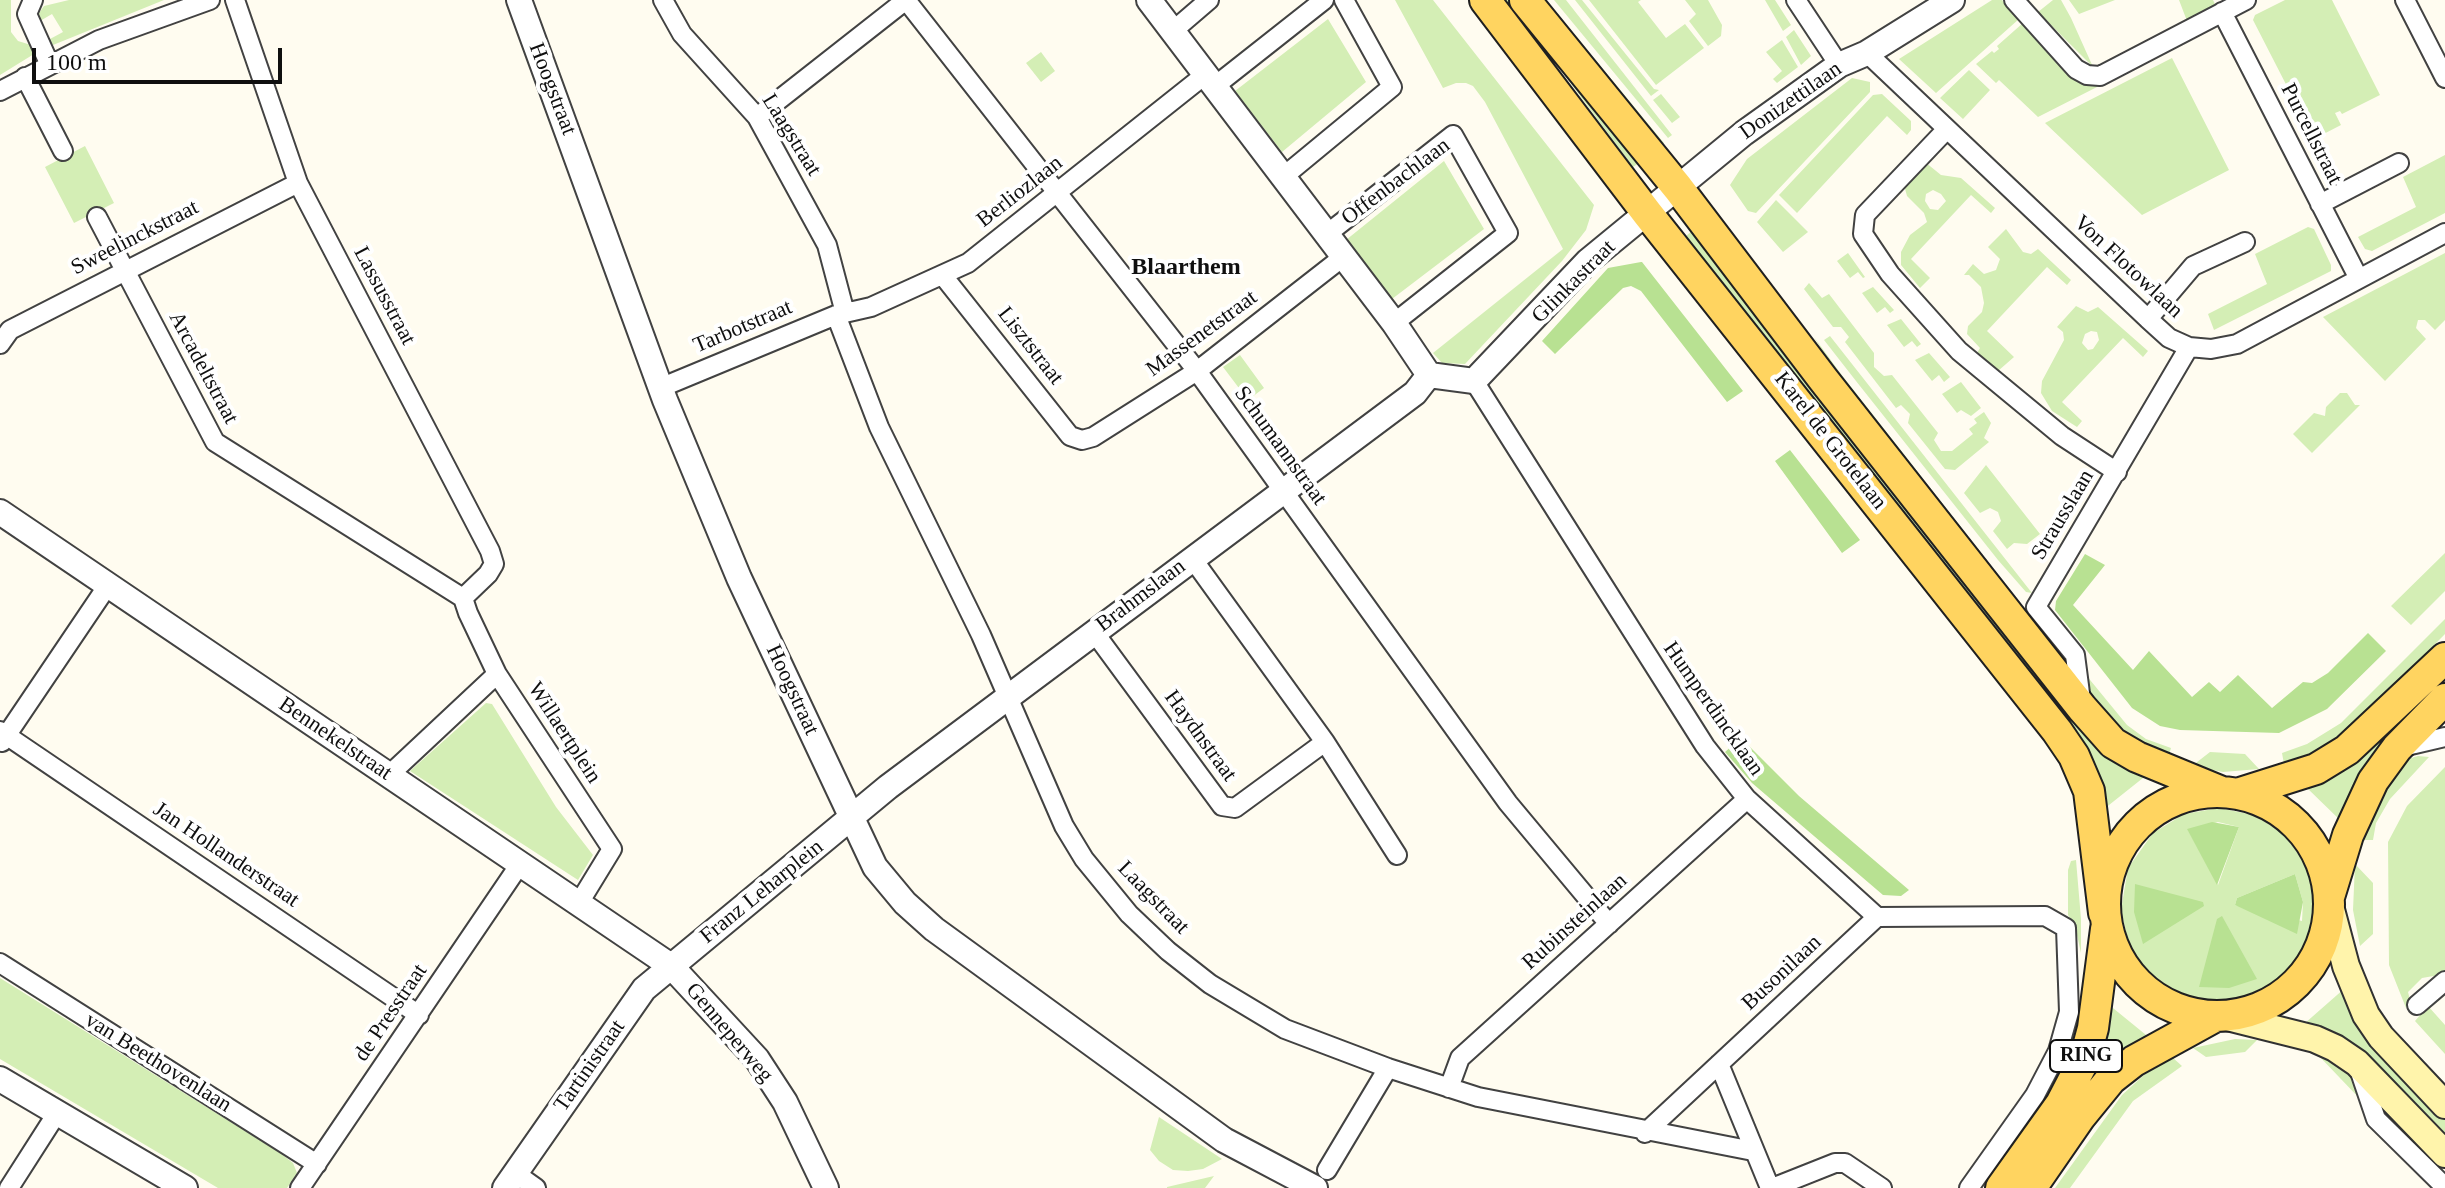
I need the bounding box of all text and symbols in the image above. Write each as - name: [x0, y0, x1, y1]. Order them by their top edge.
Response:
- scale bar: [36, 32, 286, 82]
- street label: Hoogstraat: [522, 39, 582, 139]
- text: 100 m: [46, 49, 107, 75]
- street label: Donizettilaan: [1735, 56, 1847, 146]
- street label: Purcellstraat: [2274, 79, 2348, 189]
- street label: Laagstraat: [756, 89, 826, 181]
- street label: Offenbachlaan: [1337, 133, 1455, 231]
- street label: Berliozlaan: [972, 150, 1068, 234]
- street label: Sweelinckstraat: [67, 195, 203, 281]
- street label: Von Flotowlaan: [2068, 210, 2188, 324]
- street label: Glinkastraat: [1527, 235, 1621, 329]
- street label: Lassusstraat: [347, 242, 421, 350]
- district label: Blaarthem: [1131, 254, 1241, 282]
- street label: Massenetstraat: [1141, 285, 1263, 383]
- street label: Tarbotstraat: [690, 294, 796, 360]
- street label: Lisztstraat: [991, 302, 1069, 390]
- street label: Arcadeltstraat: [162, 307, 244, 429]
- street label: Karel de Grotelaan: [1768, 367, 1892, 515]
- street label: Schumannstraat: [1228, 381, 1332, 511]
- street label: Strausslaan: [2026, 465, 2100, 565]
- street label: Brahmslaan: [1091, 554, 1191, 638]
- street label: Humperdincklaan: [1657, 637, 1769, 781]
- street label: Hoogstraat: [760, 641, 824, 739]
- street label: Willaertplein: [522, 678, 606, 788]
- street label: Haydnstraat: [1158, 685, 1242, 787]
- street label: Bennekelstraat: [273, 692, 397, 786]
- street label: Jan Hollanderstraat: [148, 796, 304, 914]
- street label: Franz Leharplein: [695, 834, 829, 950]
- street label: Laagstraat: [1112, 856, 1194, 940]
- street label: Rubinsteinlaan: [1517, 868, 1633, 976]
- street label: Busonilaan: [1737, 930, 1827, 1016]
- street label: de Presstraat: [349, 959, 433, 1067]
- street label: Genneperweg: [680, 978, 778, 1088]
- street label: van Beethovenlaan: [80, 1007, 236, 1119]
- street label: Tartinistraat: [549, 1015, 631, 1117]
- road number: RING: [2050, 1040, 2122, 1072]

